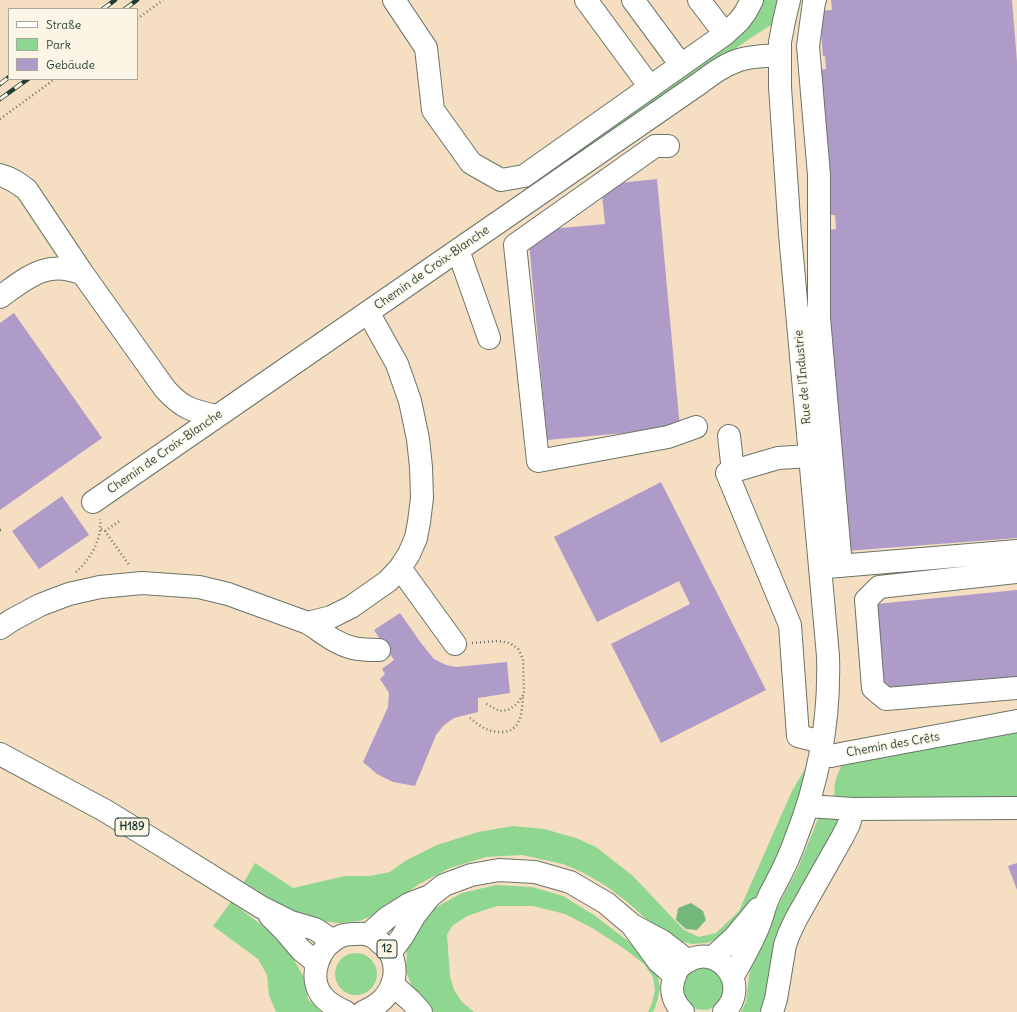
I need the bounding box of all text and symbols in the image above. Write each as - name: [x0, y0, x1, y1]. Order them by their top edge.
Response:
- legend: [8, 8, 138, 80]
- text: Straße: [46, 17, 81, 32]
- text: Park: [46, 37, 71, 52]
- text: Gebäude: [46, 57, 95, 72]
- street label: Chemin de Croix-Blanche: [372, 223, 492, 313]
- street label: Rue de l'Industrie: [792, 329, 814, 425]
- street label: Chemin de Croix-Blanche: [105, 407, 225, 497]
- street label: Chemin des Crêts: [845, 730, 941, 760]
- road number: H189: [115, 818, 149, 836]
- road number: 12: [377, 940, 397, 958]

